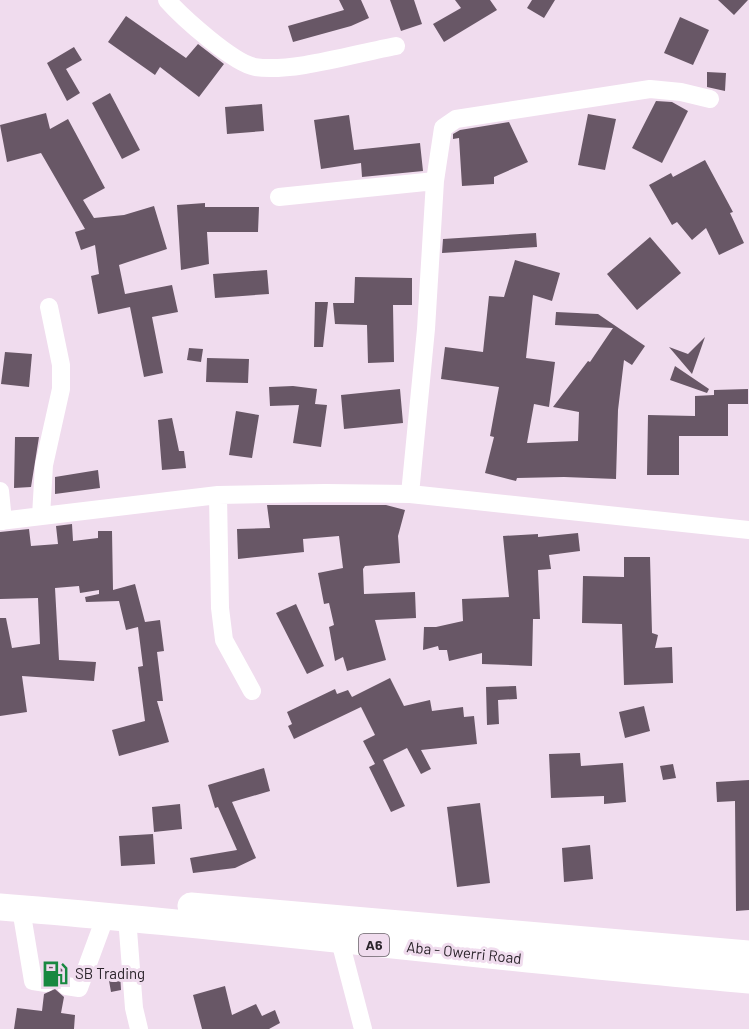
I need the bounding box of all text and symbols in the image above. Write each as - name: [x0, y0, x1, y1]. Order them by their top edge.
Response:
- road number: A6: [359, 934, 389, 956]
- street label: Aba - Owerri Road: [406, 937, 523, 967]
- fuel station icon: SB Trading: [40, 959, 70, 989]
- place label: SB Trading: [75, 964, 145, 982]

